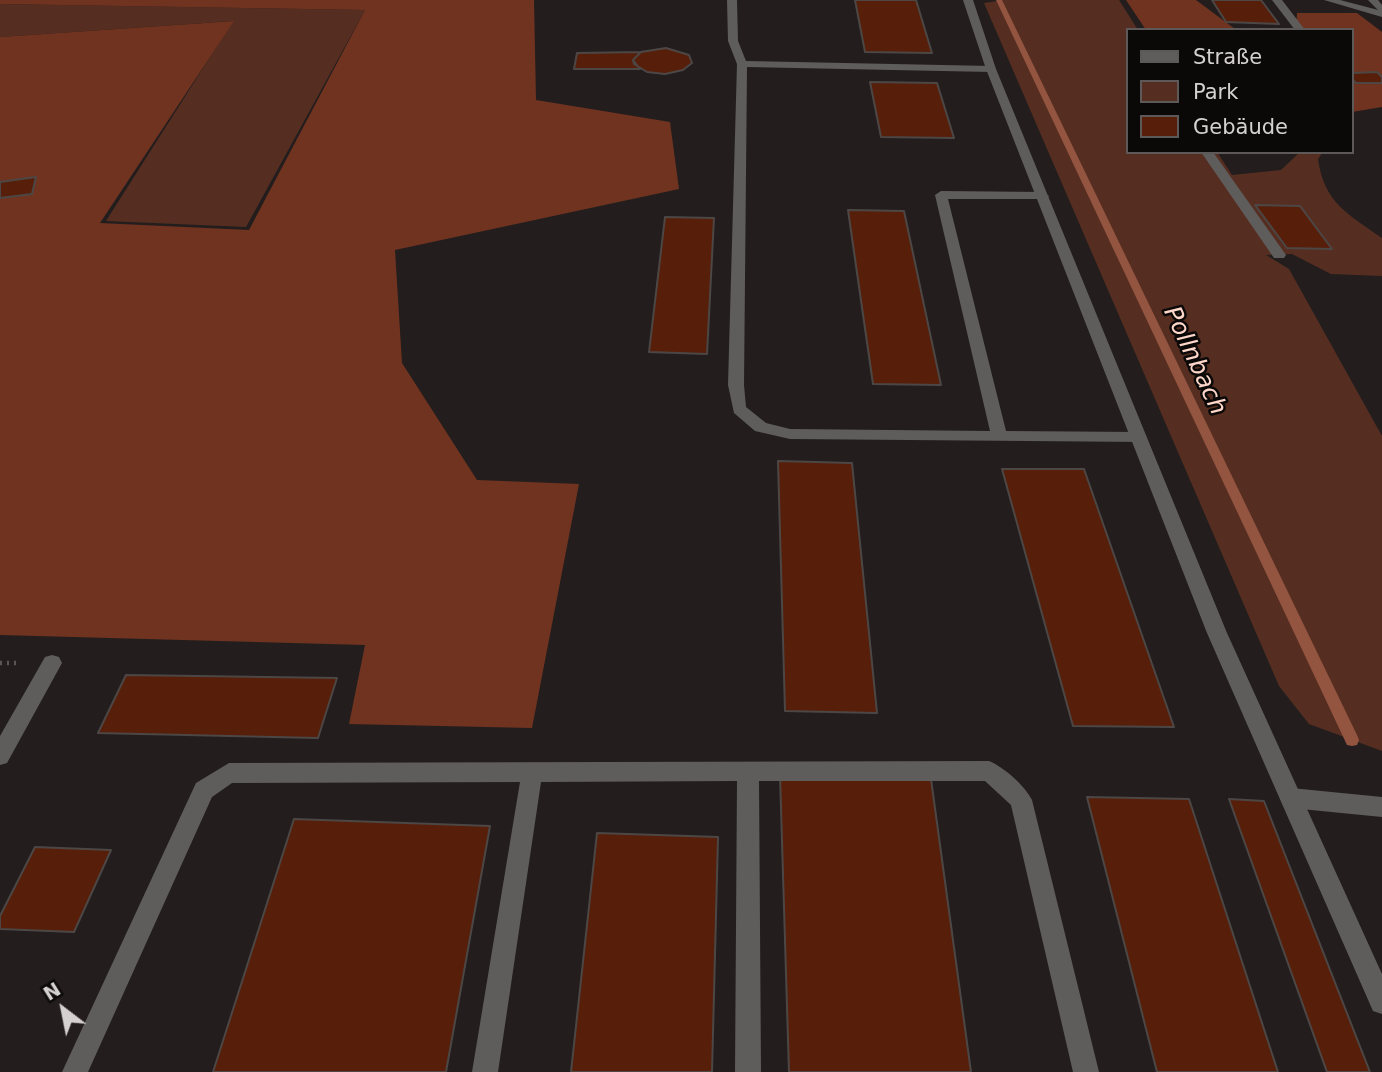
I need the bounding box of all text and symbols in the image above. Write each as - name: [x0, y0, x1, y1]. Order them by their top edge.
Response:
- legend: [1126, 28, 1354, 154]
- text: Straße: [1193, 45, 1262, 69]
- text: Park: [1193, 80, 1238, 104]
- text: Gebäude: [1193, 115, 1288, 139]
- water label: Pollnbach: [1156, 302, 1232, 420]
- north arrow: [28, 974, 98, 1044]
- text: N: [39, 978, 64, 1005]

